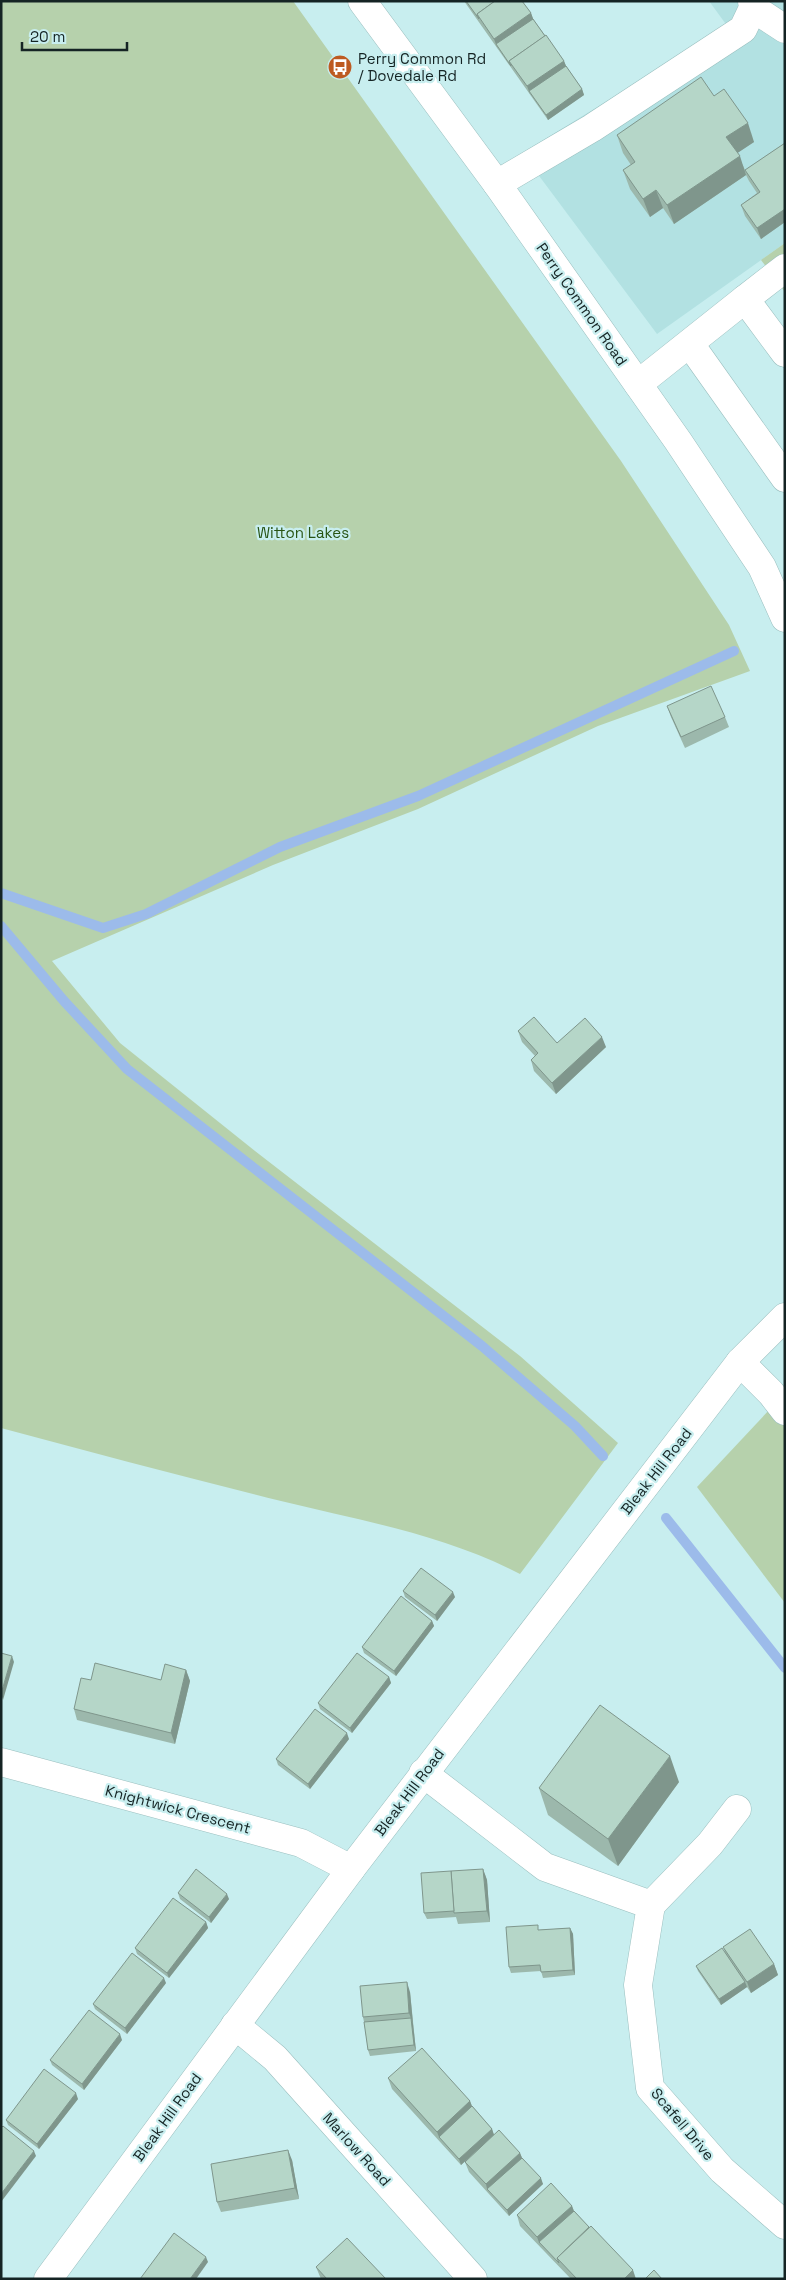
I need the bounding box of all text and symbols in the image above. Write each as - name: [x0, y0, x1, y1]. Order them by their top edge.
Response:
- scale bar: [22, 20, 128, 52]
- text: 20 m: [30, 27, 65, 46]
- place label: Perry Common Rd / Dovedale Rd: [358, 49, 486, 85]
- bus stop icon: Perry Common Rd / Dovedale Rd: [327, 54, 353, 80]
- street label: Perry Common Road: [532, 239, 632, 369]
- park label: Witton Lakes: [257, 523, 349, 542]
- street label: Bleak Hill Road: [616, 1424, 696, 1518]
- street label: Bleak Hill Road: [370, 1745, 448, 1839]
- street label: Knightwick Crescent: [103, 1780, 253, 1838]
- street label: Bleak Hill Road: [129, 2069, 205, 2165]
- street label: Scafell Drive: [647, 2084, 719, 2164]
- street label: Marlow Road: [319, 2108, 395, 2190]

